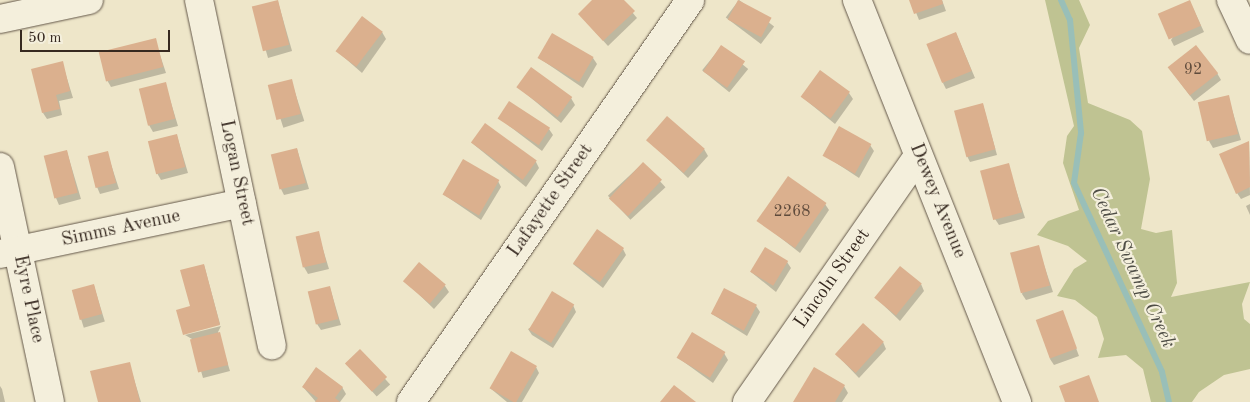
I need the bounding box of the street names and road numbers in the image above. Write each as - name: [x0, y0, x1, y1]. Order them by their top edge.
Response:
- street label: Logan Street: [214, 118, 258, 228]
- street label: Lafayette Street: [503, 140, 599, 262]
- street label: Dewey Avenue: [904, 140, 970, 262]
- street label: Simms Avenue: [59, 205, 183, 253]
- street label: Lincoln Street: [790, 225, 876, 333]
- street label: Eyre Place: [8, 253, 48, 345]

